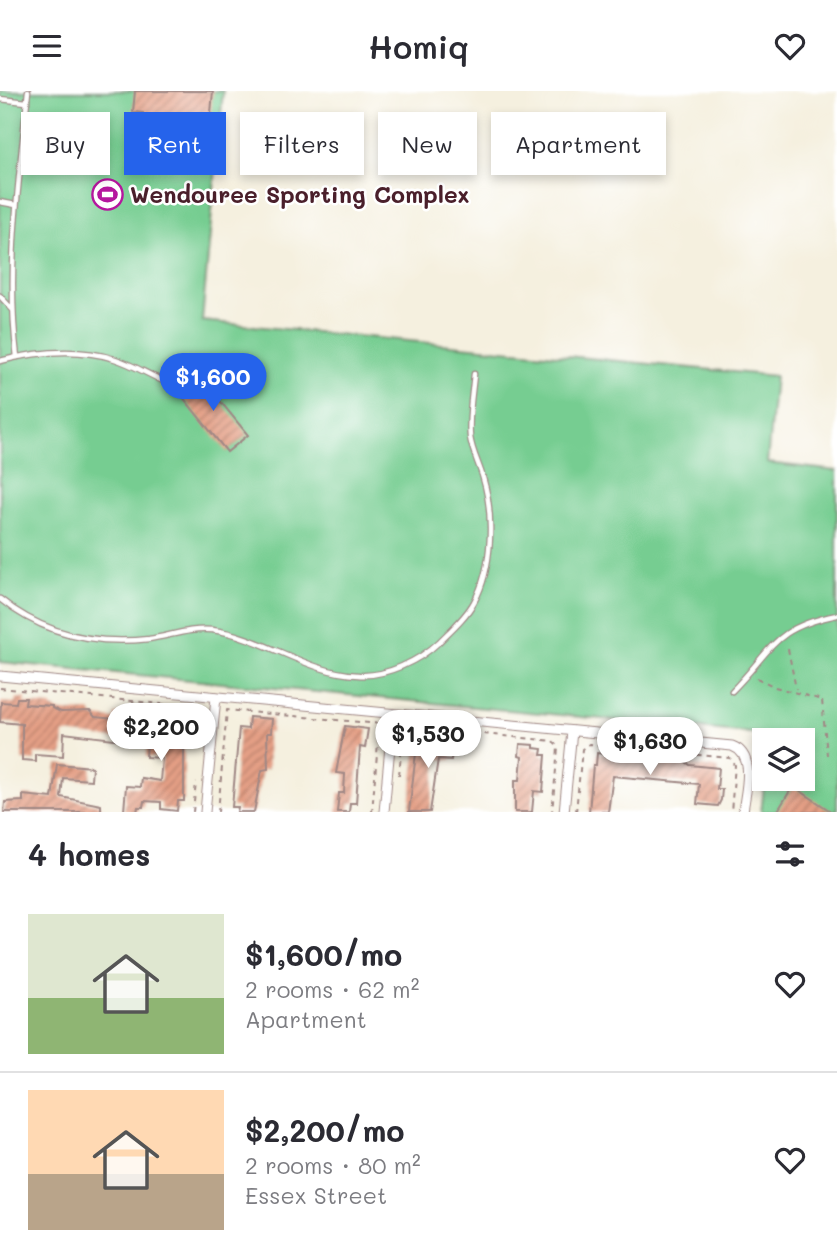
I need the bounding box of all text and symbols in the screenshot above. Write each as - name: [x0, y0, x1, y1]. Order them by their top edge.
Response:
- text: Homiq: [368, 25, 469, 67]
- icon: menu: [28, 27, 66, 65]
- icon: heart: [771, 27, 809, 65]
- chip: Buy: [21, 112, 110, 175]
- chip: Rent: [124, 112, 226, 175]
- chip: Filters: [240, 112, 364, 175]
- chip: New: [378, 112, 477, 175]
- chip: Apartment: [491, 112, 666, 175]
- sports icon: Wendouree Sporting Complex: [90, 177, 124, 211]
- place label: Wendouree Sporting Complex: [130, 179, 470, 209]
- pin: $1,600: [156, 353, 270, 413]
- text: $1,600: [176, 361, 250, 391]
- pin: $2,200: [104, 703, 218, 763]
- text: $2,200: [123, 711, 199, 741]
- pin: $1,530: [371, 711, 485, 770]
- pin: $1,630: [593, 717, 707, 777]
- text: $1,530: [391, 718, 465, 748]
- text: $1,630: [613, 725, 687, 755]
- map controls: [752, 728, 815, 791]
- button: layers: [752, 728, 815, 791]
- text: 4 homes: [28, 834, 150, 874]
- icon: filters: [771, 835, 809, 873]
- text: $1,600/mo: [245, 934, 402, 974]
- icon: home: [84, 942, 168, 1026]
- icon: heart: [771, 965, 809, 1003]
- text: 2 rooms · 62 m²: [245, 974, 419, 1004]
- text: Apartment: [245, 1004, 367, 1034]
- text: $2,200/mo: [245, 1110, 404, 1150]
- icon: home: [84, 1118, 168, 1202]
- icon: heart: [771, 1141, 809, 1179]
- text: 2 rooms · 80 m²: [245, 1150, 421, 1180]
- text: Essex Street: [245, 1180, 387, 1210]

